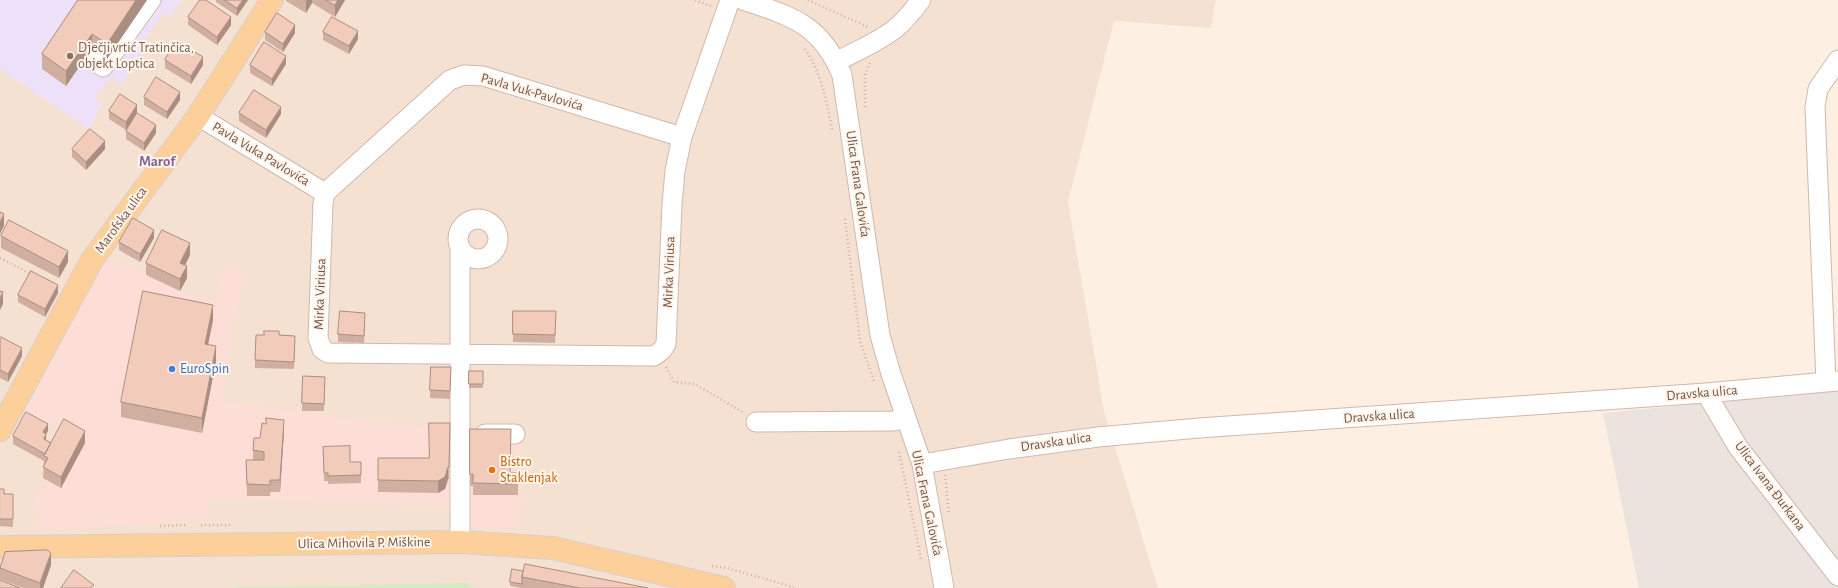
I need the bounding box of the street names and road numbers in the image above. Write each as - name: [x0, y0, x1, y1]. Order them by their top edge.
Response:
- street label: Pavla Vuk-Pavlovića: [479, 69, 585, 115]
- street label: Pavla Vuka Pavlovića: [209, 118, 313, 190]
- street label: Ulica Frana Galovića: [842, 129, 874, 239]
- street label: Marofska ulica: [91, 183, 151, 257]
- street label: Mirka Viriusa: [659, 236, 679, 308]
- street label: Mirka Viriusa: [310, 258, 330, 330]
- street label: Dravska ulica: [1666, 382, 1738, 404]
- street label: Dravska ulica: [1343, 405, 1415, 427]
- street label: Dravska ulica: [1019, 429, 1093, 455]
- street label: Ulica Ivana Đurkana: [1731, 438, 1809, 534]
- street label: Ulica Frana Galovića: [908, 449, 946, 557]
- street label: Ulica Mihovila P. Miškine: [297, 533, 431, 553]

